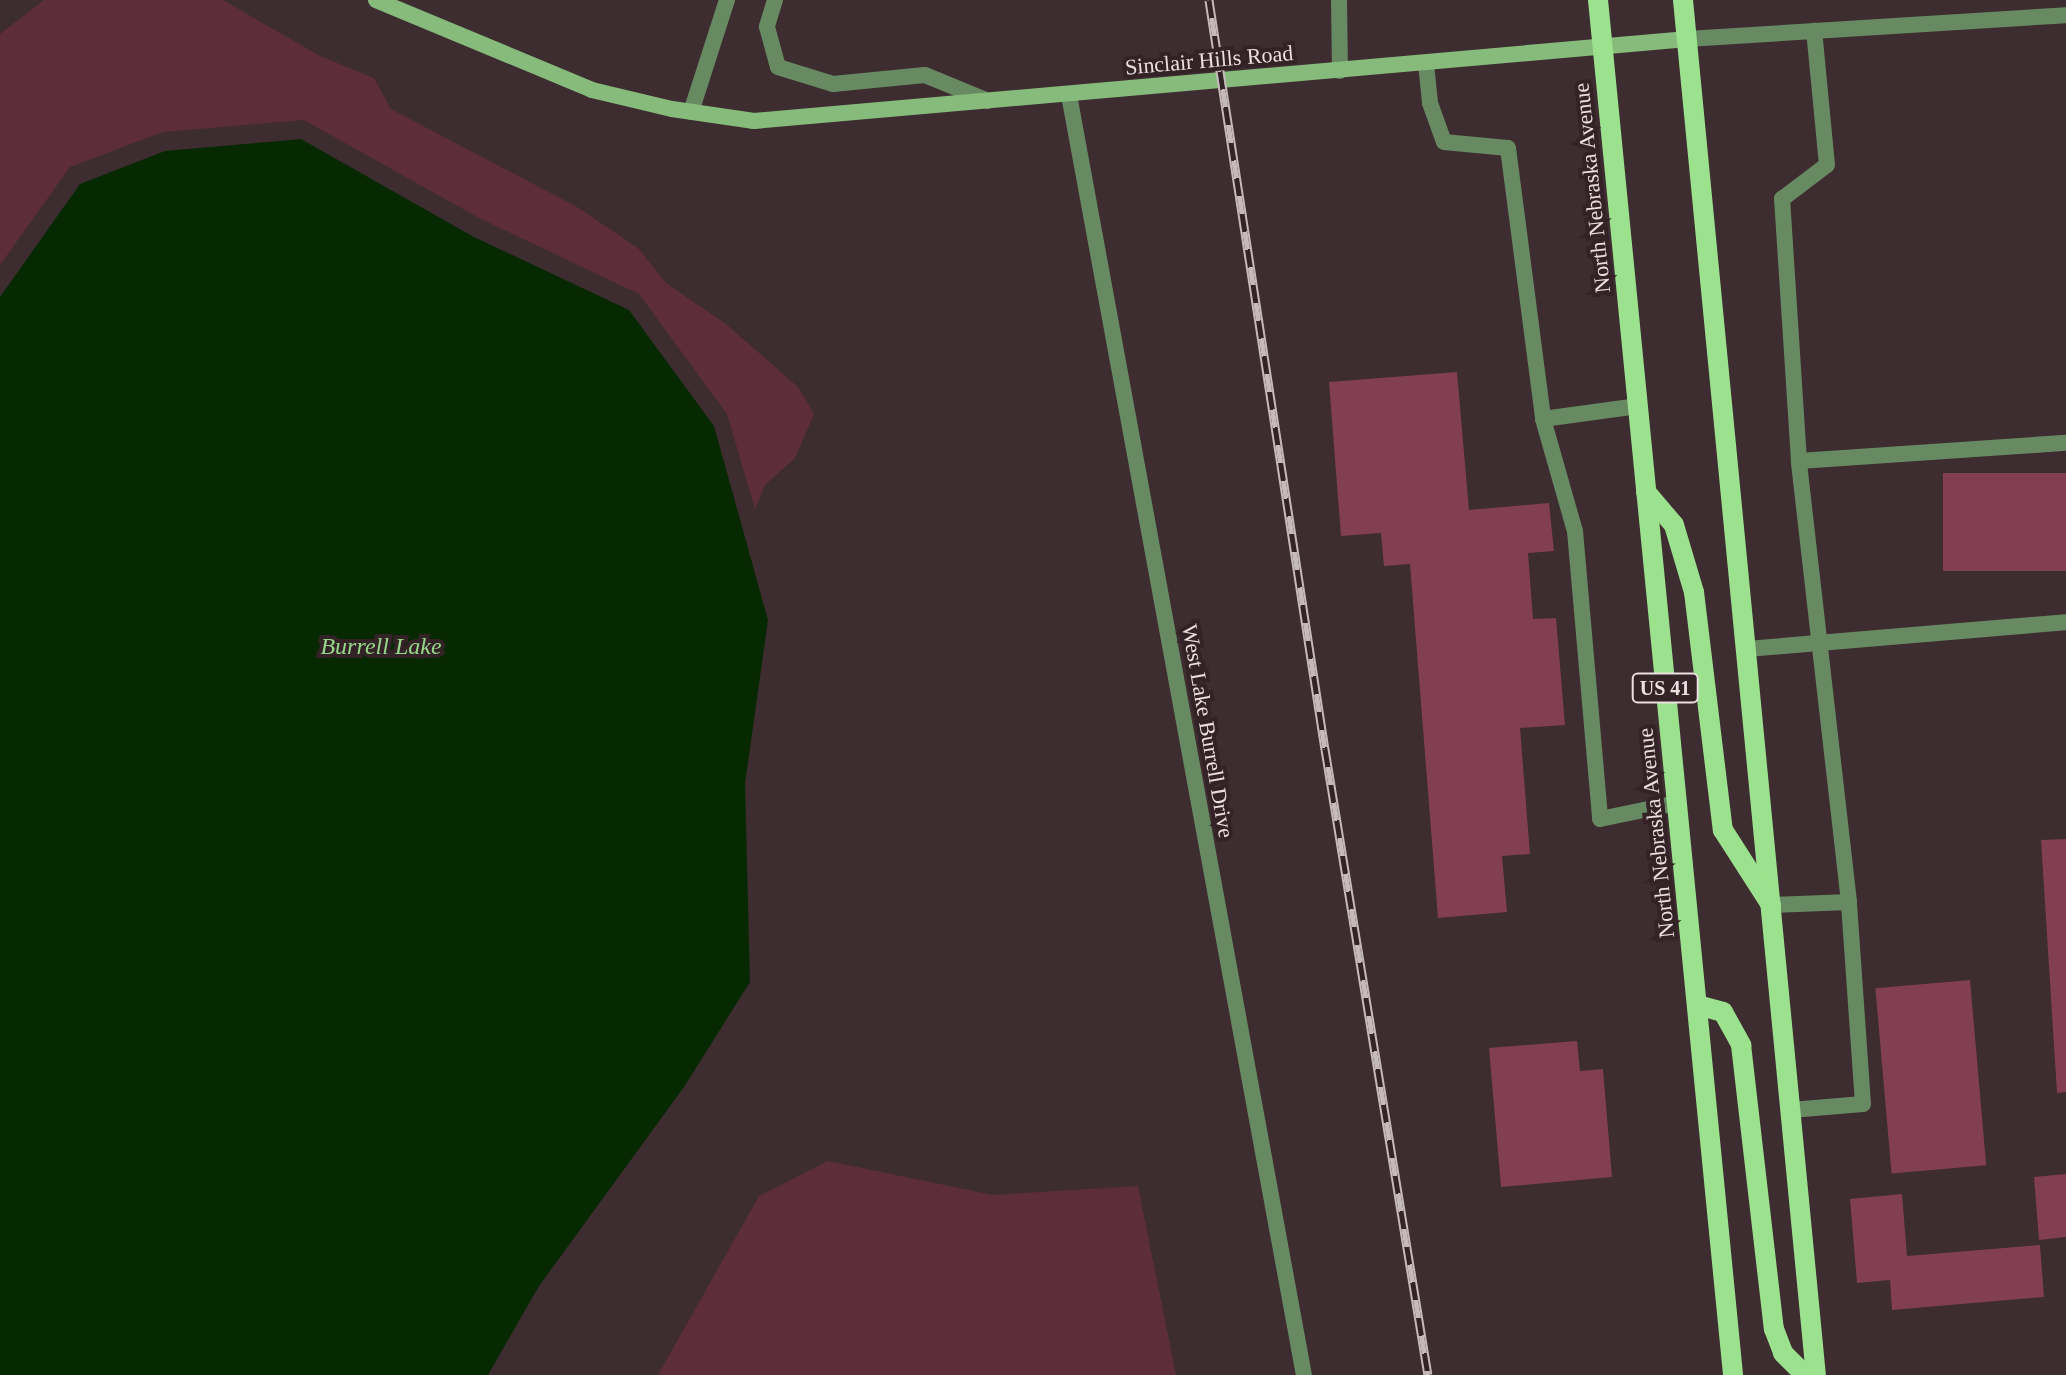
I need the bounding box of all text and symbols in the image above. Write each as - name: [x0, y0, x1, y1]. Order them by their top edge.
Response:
- street label: Sinclair Hills Road: [1124, 40, 1294, 80]
- street label: North Nebraska Avenue: [1568, 81, 1616, 295]
- street label: West Lake Burrell Drive: [1176, 622, 1240, 840]
- water label: Burrell Lake: [320, 633, 442, 661]
- road number: US 41: [1631, 672, 1699, 704]
- street label: North Nebraska Avenue: [1632, 726, 1680, 940]

